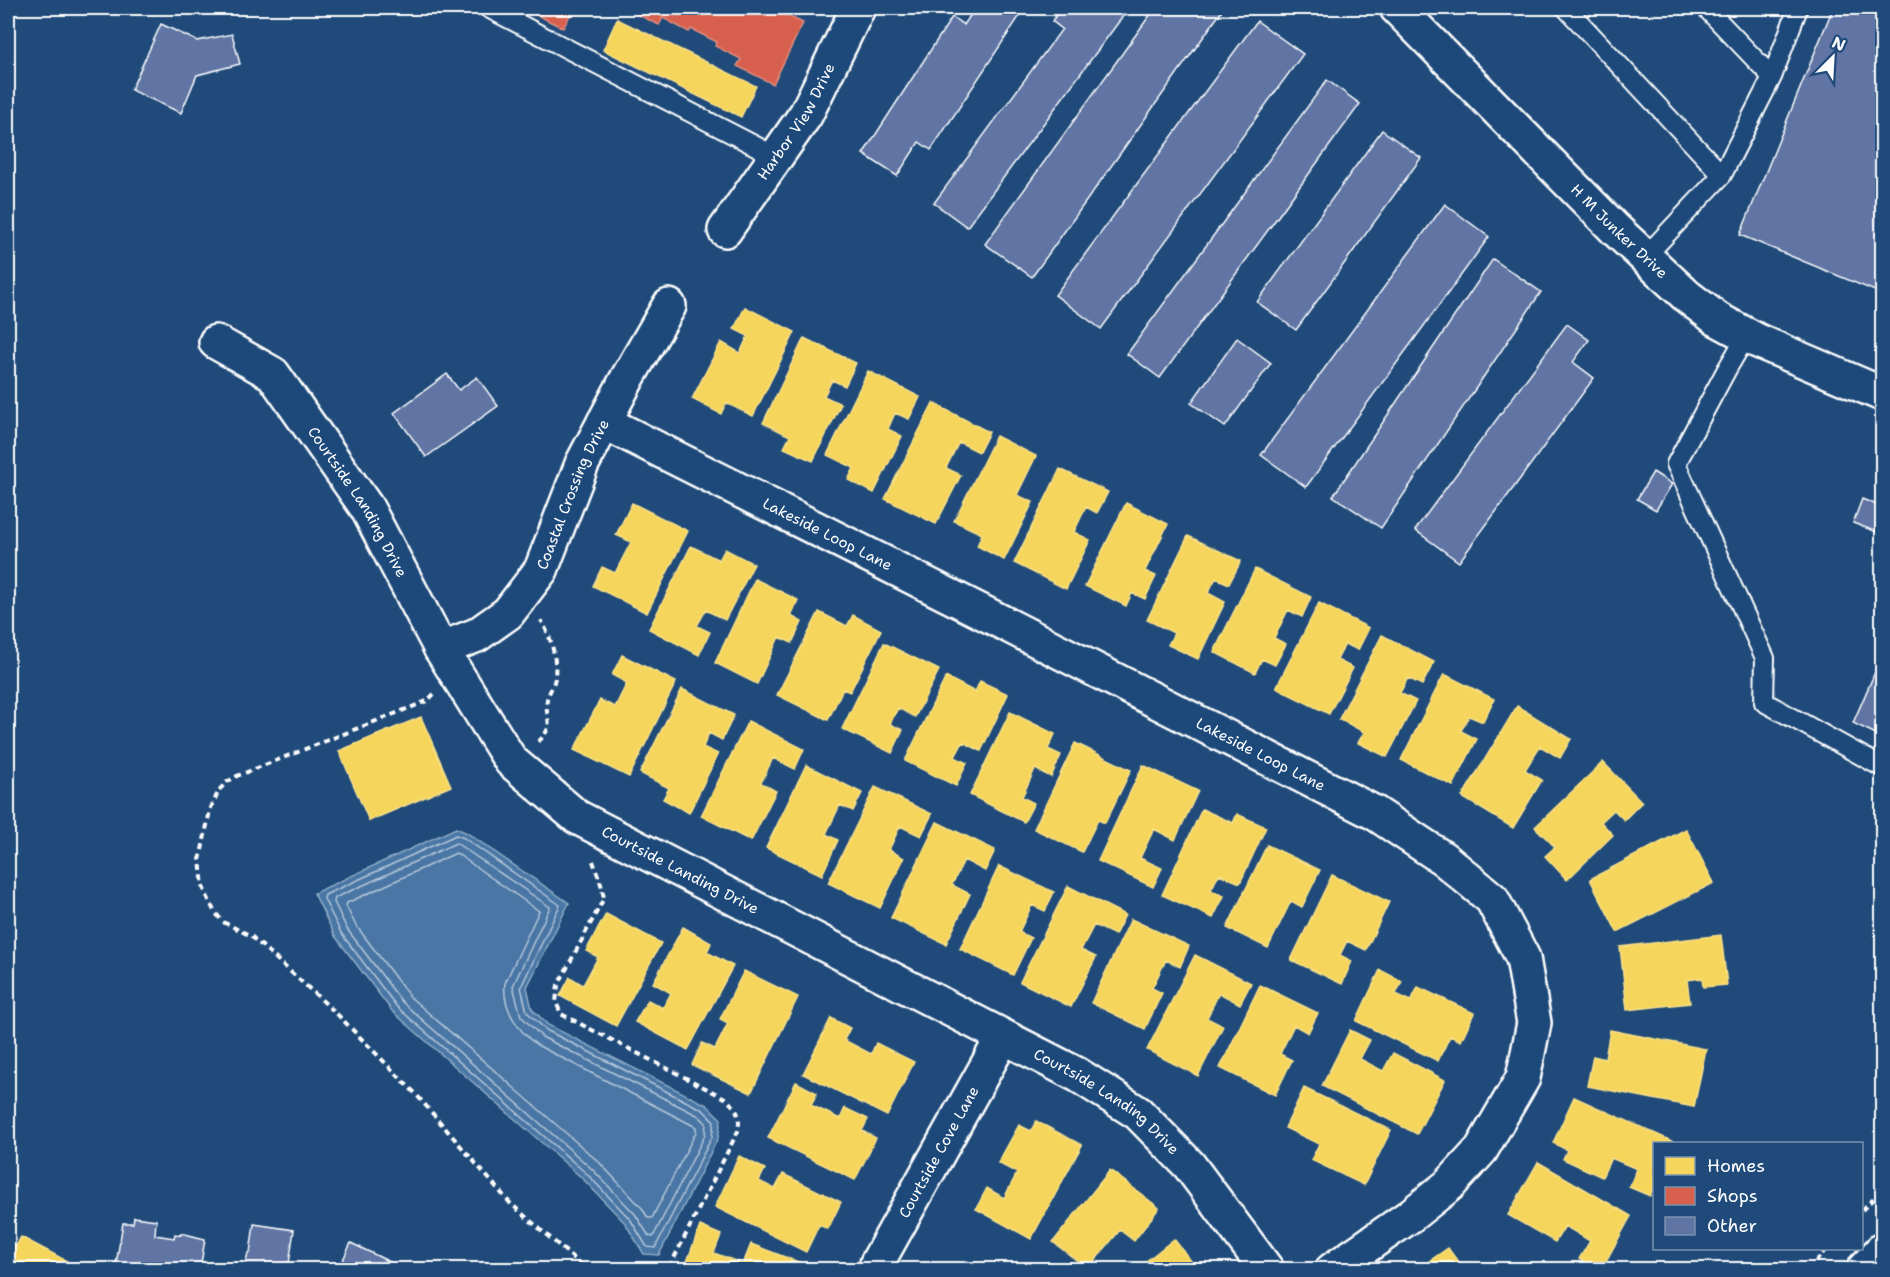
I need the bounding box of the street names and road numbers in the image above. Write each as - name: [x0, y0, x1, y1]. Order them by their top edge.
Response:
- street label: Harbor View Drive: [753, 60, 839, 184]
- street label: H M Junker Drive: [1566, 180, 1672, 283]
- street label: Coastal Crossing Drive: [532, 416, 614, 572]
- street label: Courtside Landing Drive: [303, 423, 412, 581]
- street label: Lakeside Loop Lane: [759, 493, 896, 575]
- street label: Lakeside Loop Lane: [1193, 713, 1329, 796]
- street label: Courtside Landing Drive: [598, 821, 762, 919]
- street label: Courtside Landing Drive: [1030, 1044, 1183, 1159]
- street label: Courtside Cove Lane: [894, 1083, 984, 1222]

